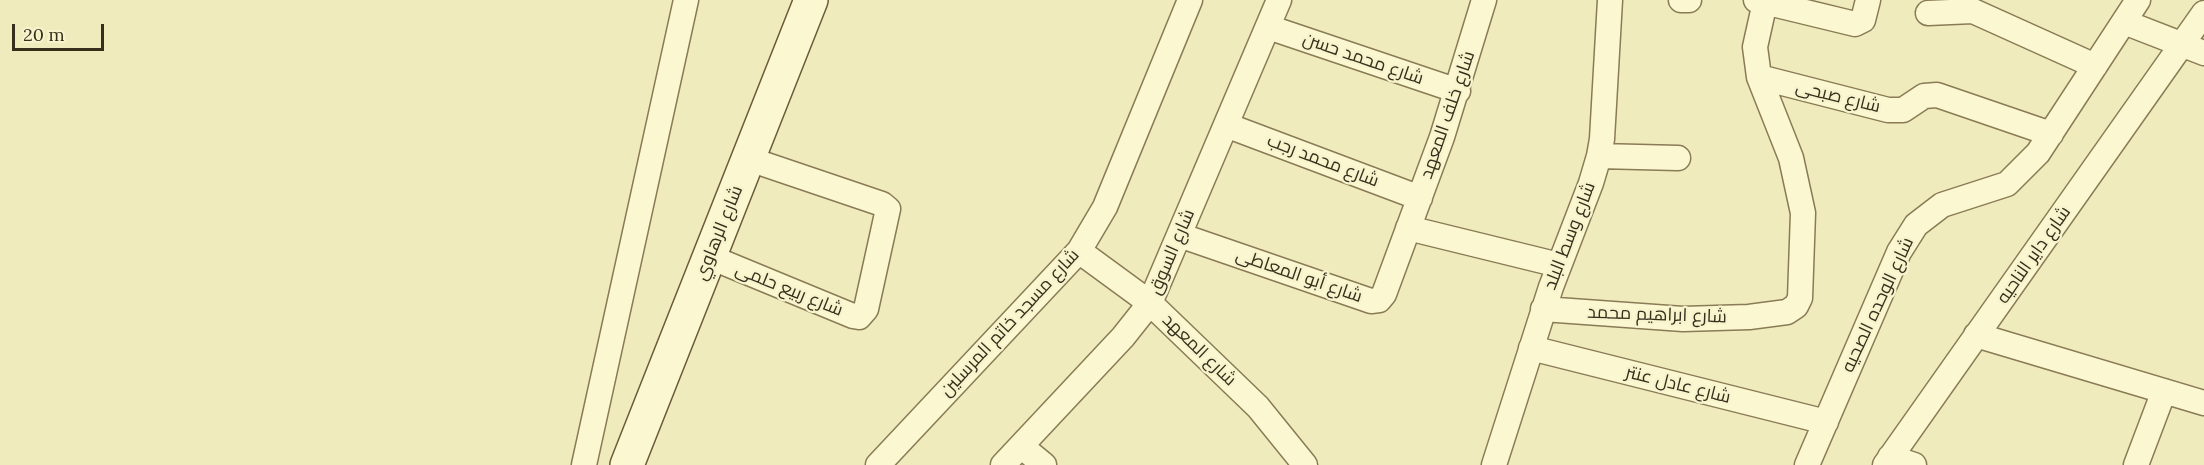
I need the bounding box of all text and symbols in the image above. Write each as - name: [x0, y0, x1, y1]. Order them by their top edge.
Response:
- scale bar: [15, 12, 106, 50]
- text: 20 m: [23, 23, 65, 46]
- street label: شارع محمد حسن: [1300, 28, 1426, 90]
- street label: شارع خلف المعهد: [1416, 48, 1480, 182]
- street label: شارع صبحى: [1793, 76, 1883, 118]
- street label: شارع محمد رجب: [1264, 130, 1382, 192]
- street label: شارع وسط البلد: [1540, 179, 1600, 293]
- street label: شارع الرهاوي: [690, 182, 748, 284]
- street label: شارع داير الناحيه: [1992, 202, 2076, 308]
- street label: شارع السوق: [1144, 206, 1200, 298]
- street label: شارع الوحده الصحيه: [1837, 234, 1919, 376]
- street label: شارع أبو المعاطى: [1233, 244, 1365, 308]
- street label: شارع مسجد خاتم المرسلين: [936, 245, 1084, 401]
- street label: شارع ربيع حلمى: [732, 259, 846, 321]
- street label: شارع ابراهيم محمد: [1587, 302, 1727, 328]
- street label: شارع المعهد: [1158, 309, 1240, 391]
- street label: شارع عادل عنتر: [1623, 362, 1733, 408]

